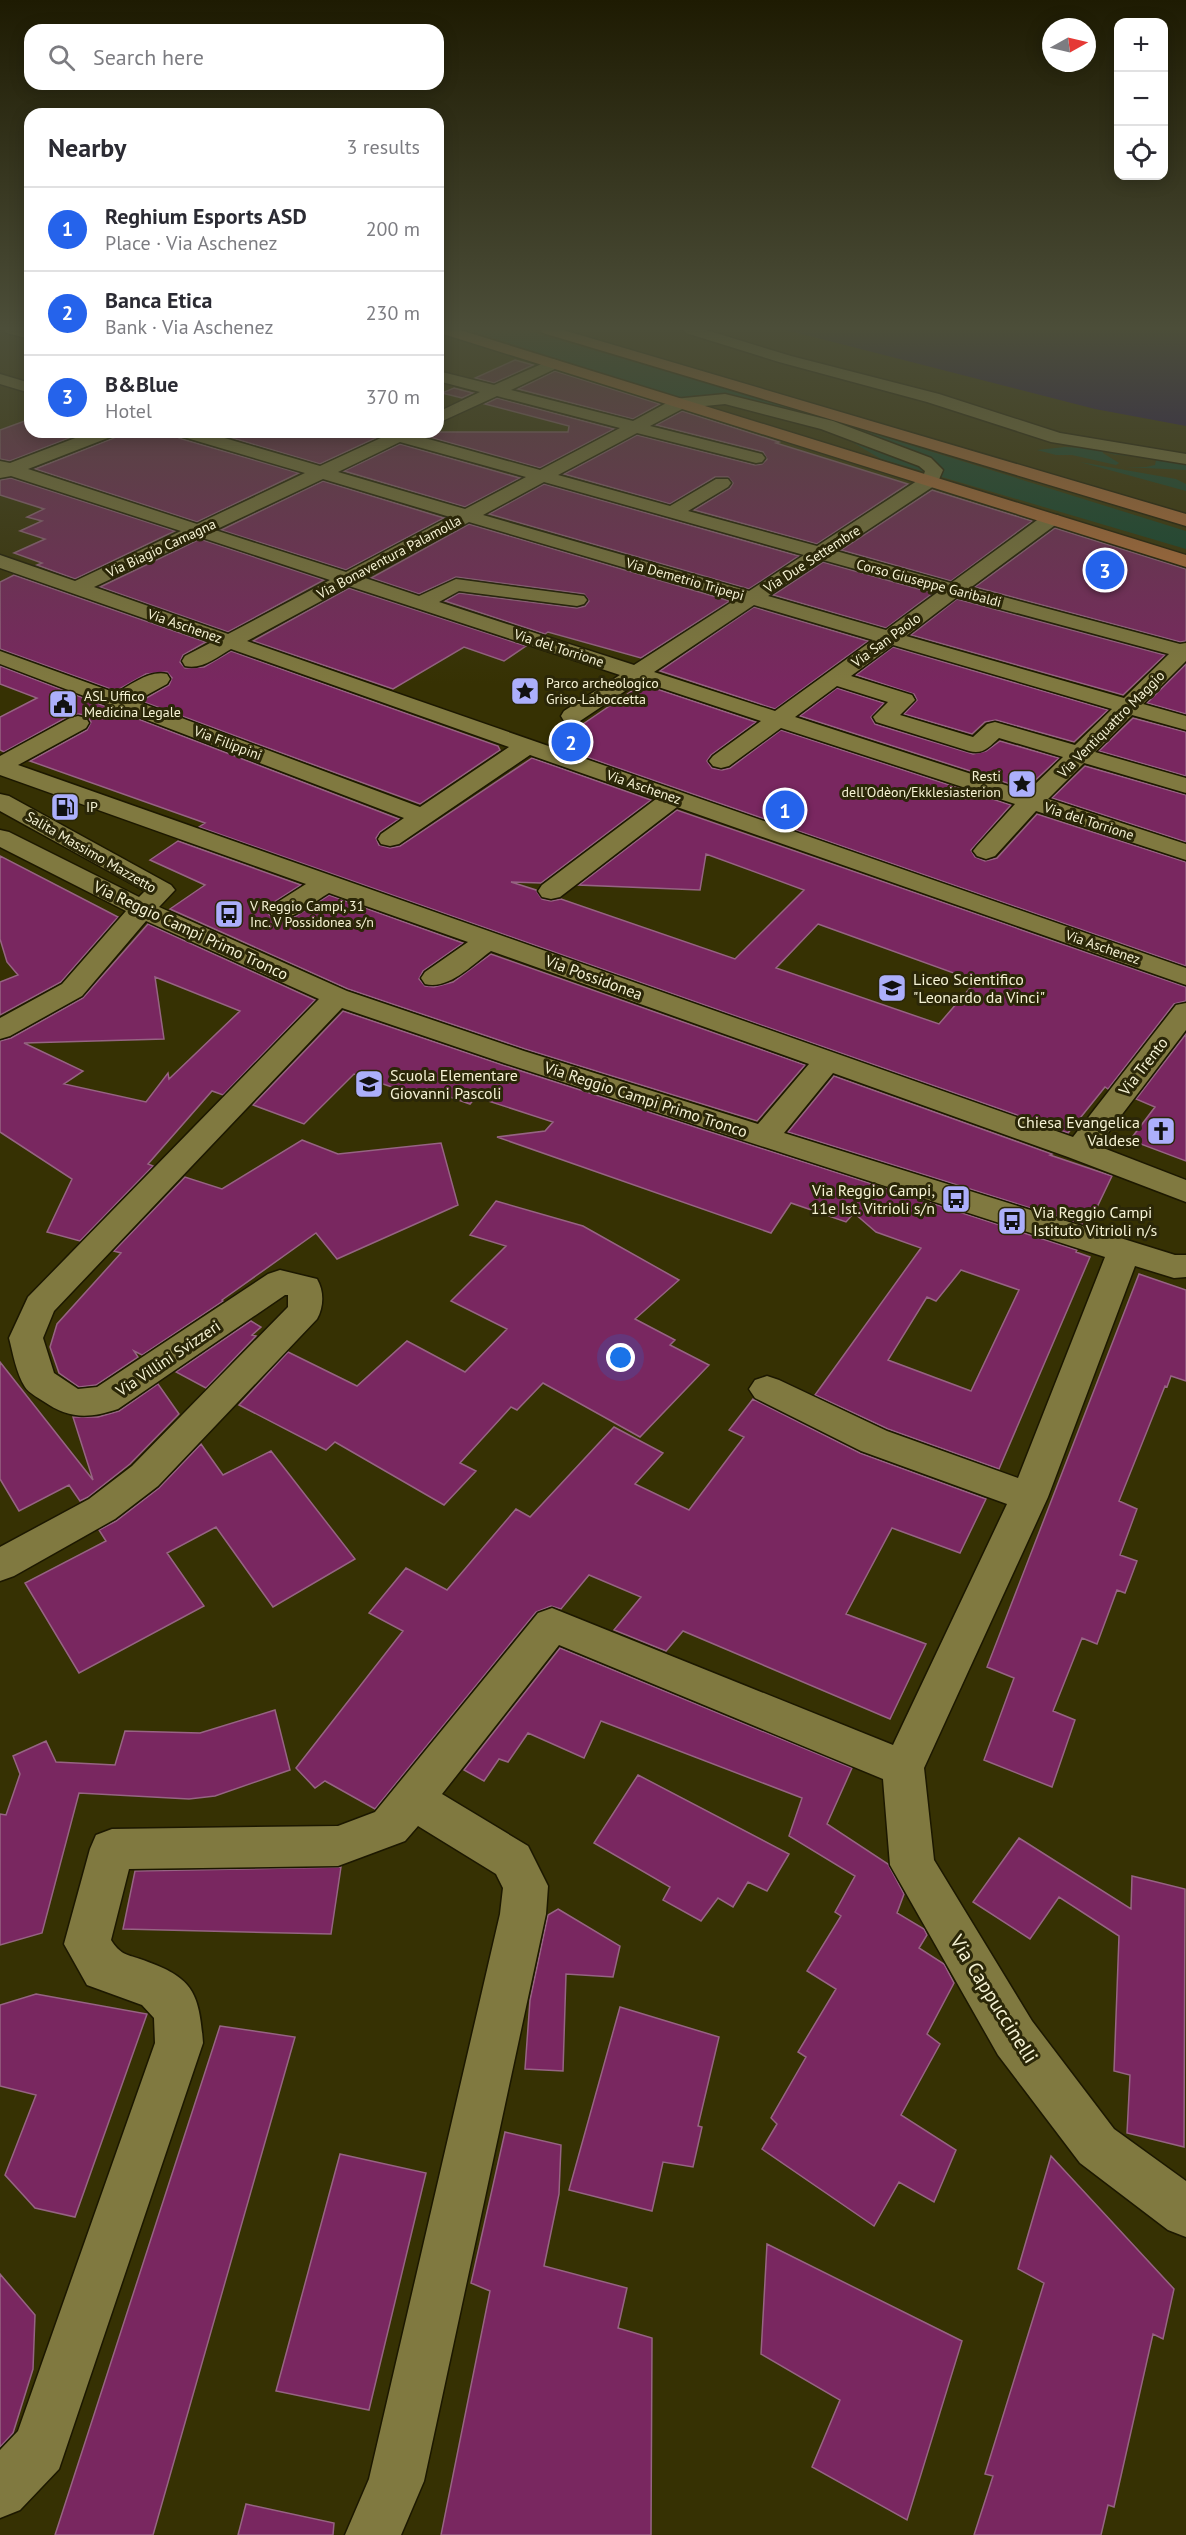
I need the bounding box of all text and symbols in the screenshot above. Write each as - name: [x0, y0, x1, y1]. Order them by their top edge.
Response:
- north arrow: [1042, 18, 1096, 72]
- map controls: [1114, 18, 1168, 180]
- button: +: [1114, 18, 1168, 72]
- search box: [24, 24, 444, 90]
- icon: search: [45, 41, 78, 74]
- text: Search here: [93, 43, 204, 71]
- button: −: [1114, 72, 1168, 126]
- button: locate: [1114, 126, 1168, 180]
- text: Nearby: [48, 131, 126, 164]
- text: 3 results: [347, 134, 420, 160]
- text: Reghium Esports ASD: [105, 202, 307, 230]
- text: 1: [62, 216, 73, 242]
- text: 200 m: [366, 216, 420, 242]
- text: Place · Via Aschenez: [105, 230, 277, 256]
- text: Banca Etica: [105, 286, 212, 314]
- text: 2: [62, 300, 73, 326]
- text: 230 m: [366, 300, 420, 326]
- text: Bank · Via Aschenez: [105, 314, 273, 340]
- text: B&Blue: [105, 370, 178, 398]
- text: 3: [62, 384, 73, 410]
- text: 370 m: [366, 384, 420, 410]
- text: Hotel: [105, 398, 152, 424]
- street label: Via Bonaventura Palamolla: [313, 511, 464, 603]
- street label: Via Biagio Camagna: [102, 515, 219, 582]
- street label: Via Due Settembre: [759, 521, 864, 598]
- pin: 3: [1086, 548, 1124, 592]
- street label: Via Demetrio Tripepi: [623, 553, 746, 604]
- street label: Corso Giuseppe Garibaldi: [854, 555, 1004, 611]
- street label: Via Aschenez: [144, 604, 225, 647]
- street label: Via San Paolo: [847, 609, 924, 672]
- street label: Via del Torrione: [511, 625, 606, 671]
- street label: Via Ventiquattro Maggio: [1053, 667, 1168, 782]
- place label: Parco archeologico Griso-Laboccetta: [546, 674, 659, 708]
- place icon: Parco archeologico Griso-Laboccetta: [509, 675, 541, 707]
- place label: ASL Uffico Medicina Legale: [84, 687, 181, 721]
- public building icon: ASL Uffico Medicina Legale: [47, 688, 79, 720]
- pin: 2: [552, 720, 590, 764]
- street label: Via Filippini: [190, 721, 265, 764]
- street label: Via Aschenez: [603, 765, 684, 808]
- place label: Resti dell'Odèon/Ekklesiasterion: [842, 767, 1001, 801]
- place icon: Resti dell'Odèon/Ekklesiasterion: [1006, 768, 1038, 800]
- pin: 1: [766, 788, 804, 832]
- fuel station icon: IP: [49, 791, 81, 823]
- place label: IP: [86, 798, 98, 816]
- street label: Via del Torrione: [1041, 798, 1136, 844]
- street label: Salita Massimo Mazzetto: [22, 807, 160, 897]
- street label: Via Reggio Campi Primo Tronco: [90, 876, 292, 984]
- place label: V Reggio Campi, 31 Inc. V Possidonea s/n: [249, 897, 374, 931]
- bus stop icon: V Reggio Campi, 31 Inc. V Possidonea s/n: [213, 898, 245, 930]
- street label: Via Aschenez: [1062, 925, 1143, 968]
- street label: Via Possidonea: [542, 950, 645, 1004]
- place label: Liceo Scientifico "Leonardo da Vinci": [913, 969, 1045, 1007]
- school or university icon: Liceo Scientifico "Leonardo da Vinci": [876, 972, 908, 1004]
- street label: Via Trento: [1113, 1033, 1172, 1100]
- street label: Via Reggio Campi Primo Tronco: [541, 1056, 750, 1141]
- place label: Scuola Elementare Giovanni Pascoli: [390, 1065, 518, 1103]
- school or university icon: Scuola Elementare Giovanni Pascoli: [353, 1068, 385, 1100]
- place label: Chiesa Evangelica Valdese: [1017, 1112, 1140, 1150]
- church icon: Chiesa Evangelica Valdese: [1145, 1115, 1177, 1147]
- place label: Via Reggio Campi, 11e Ist. Vitrioli s/n: [811, 1180, 935, 1218]
- bus stop icon: Via Reggio Campi, 11e Ist. Vitrioli s/n: [940, 1183, 972, 1215]
- place label: Via Reggio Campi Istituto Vitrioli n/s: [1032, 1202, 1158, 1240]
- bus stop icon: Via Reggio Campi Istituto Vitrioli n/s: [996, 1205, 1028, 1237]
- street label: Via Villini Svizzeri: [111, 1316, 224, 1401]
- your location: [606, 1343, 635, 1372]
- street label: Via Cappuccinelli: [944, 1929, 1044, 2068]

